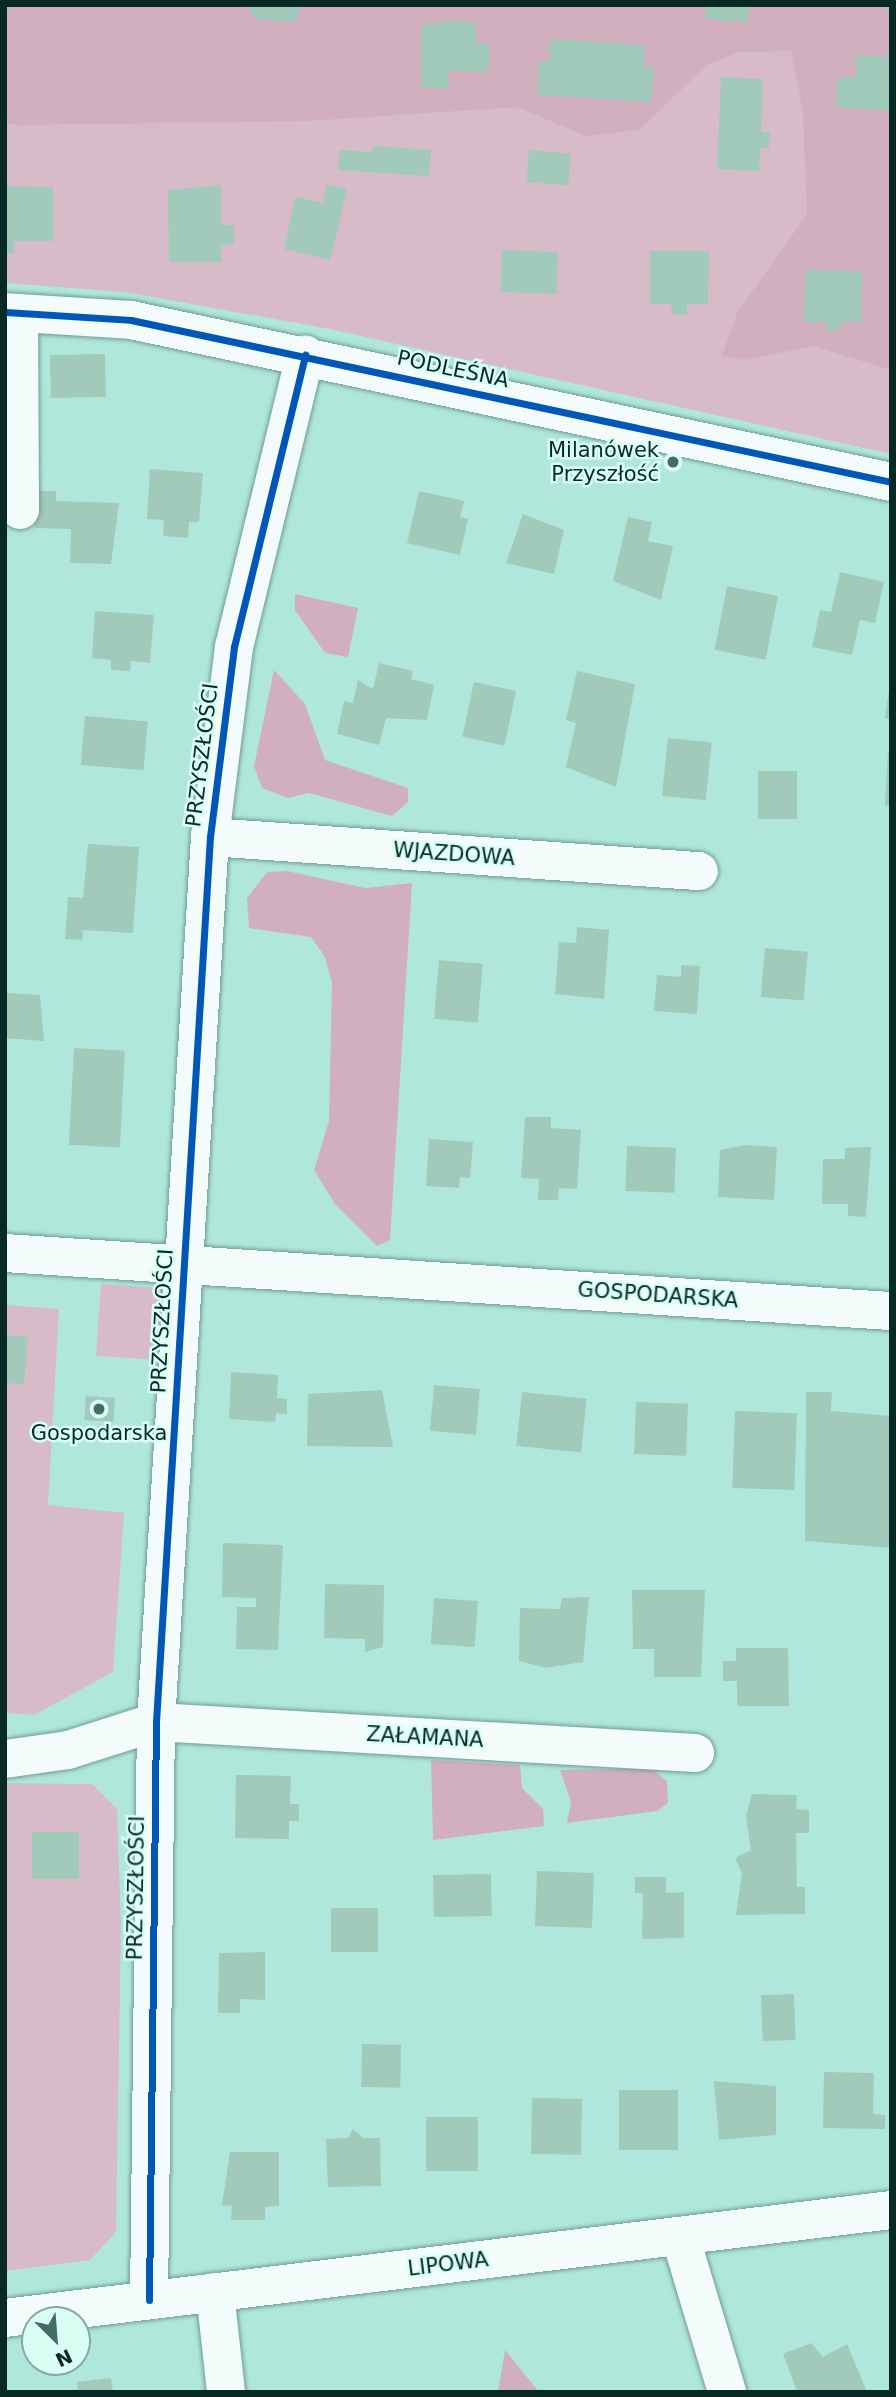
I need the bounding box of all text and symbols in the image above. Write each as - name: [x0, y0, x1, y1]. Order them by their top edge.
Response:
- street label: PODLEŚNA: [395, 345, 511, 393]
- place label: Milanówek Przyszłość: [548, 437, 659, 487]
- marker: Milanówek Przyszłość: [665, 454, 681, 470]
- street label: PRZYSZŁOŚCI: [181, 682, 223, 828]
- street label: WJAZDOWA: [392, 837, 516, 871]
- street label: PRZYSZŁOŚCI: [146, 1248, 178, 1394]
- street label: GOSPODARSKA: [577, 1277, 739, 1313]
- marker: Gospodarska: [91, 1401, 107, 1417]
- place label: Gospodarska: [31, 1420, 167, 1446]
- street label: ZAŁAMANA: [366, 1721, 484, 1753]
- street label: PRZYSZŁOŚCI: [122, 1815, 150, 1961]
- street label: LIPOWA: [406, 2247, 490, 2281]
- north arrow: [21, 2306, 91, 2376]
- text: N: [52, 2345, 76, 2372]

